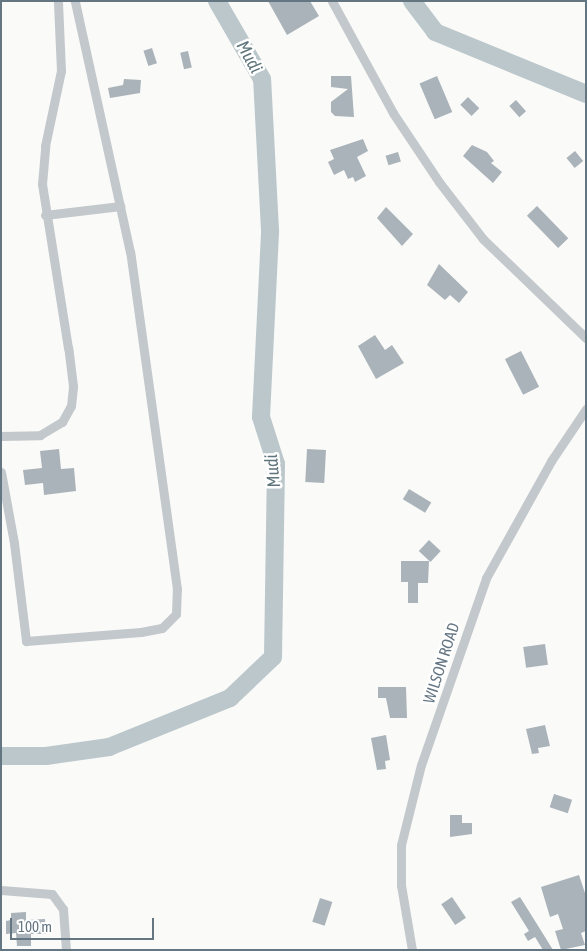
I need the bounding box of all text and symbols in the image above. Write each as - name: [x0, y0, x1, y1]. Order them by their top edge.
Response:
- water label: Mudi: [231, 37, 267, 77]
- water label: Mudi: [261, 453, 285, 489]
- street label: WILSON ROAD: [419, 620, 463, 706]
- scale bar: [12, 908, 156, 940]
- text: 100 m: [18, 918, 52, 935]

